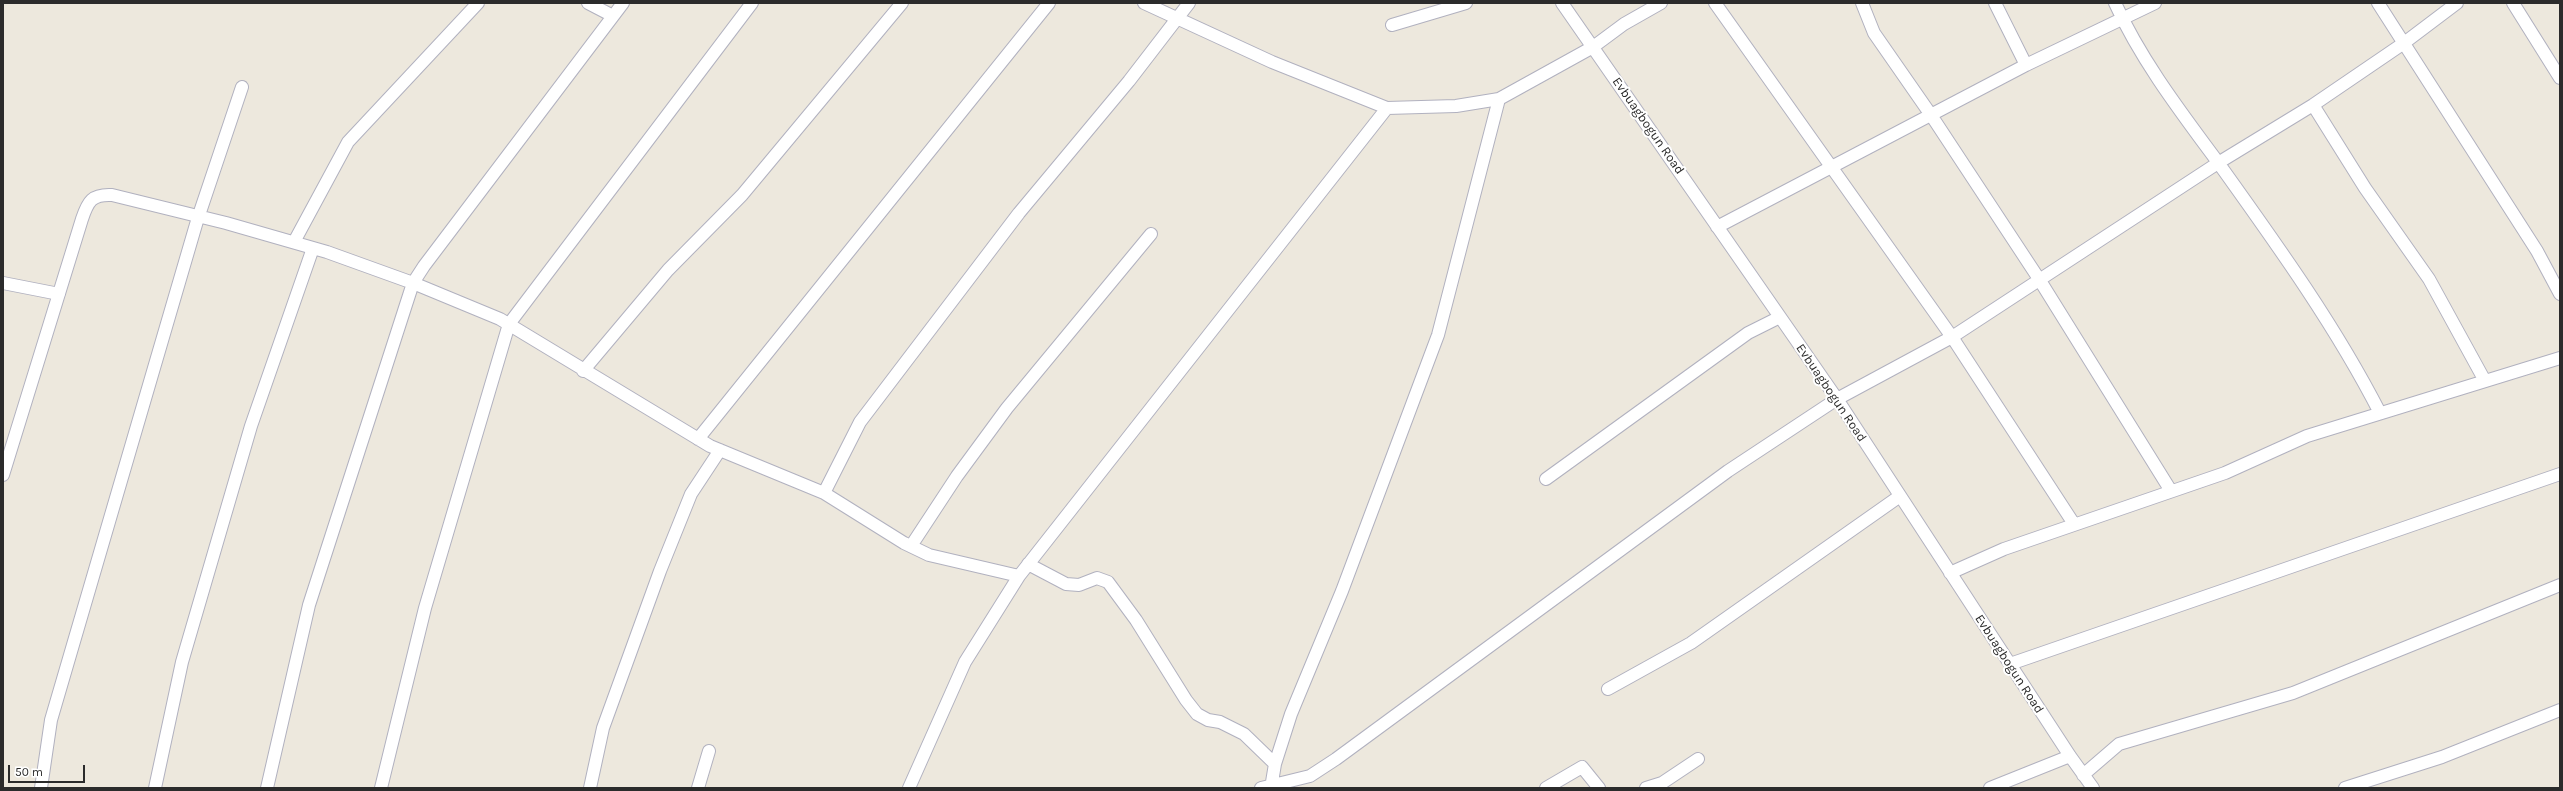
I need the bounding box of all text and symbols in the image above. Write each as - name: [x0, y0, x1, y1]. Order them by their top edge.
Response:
- street label: Evbuagbogun Road: [1609, 75, 1687, 177]
- street label: Evbuagbogun Road: [1792, 341, 1870, 445]
- street label: Evbuagbogun Road: [1971, 612, 2047, 716]
- scale bar: [10, 757, 87, 783]
- text: 50 m: [15, 765, 43, 779]

